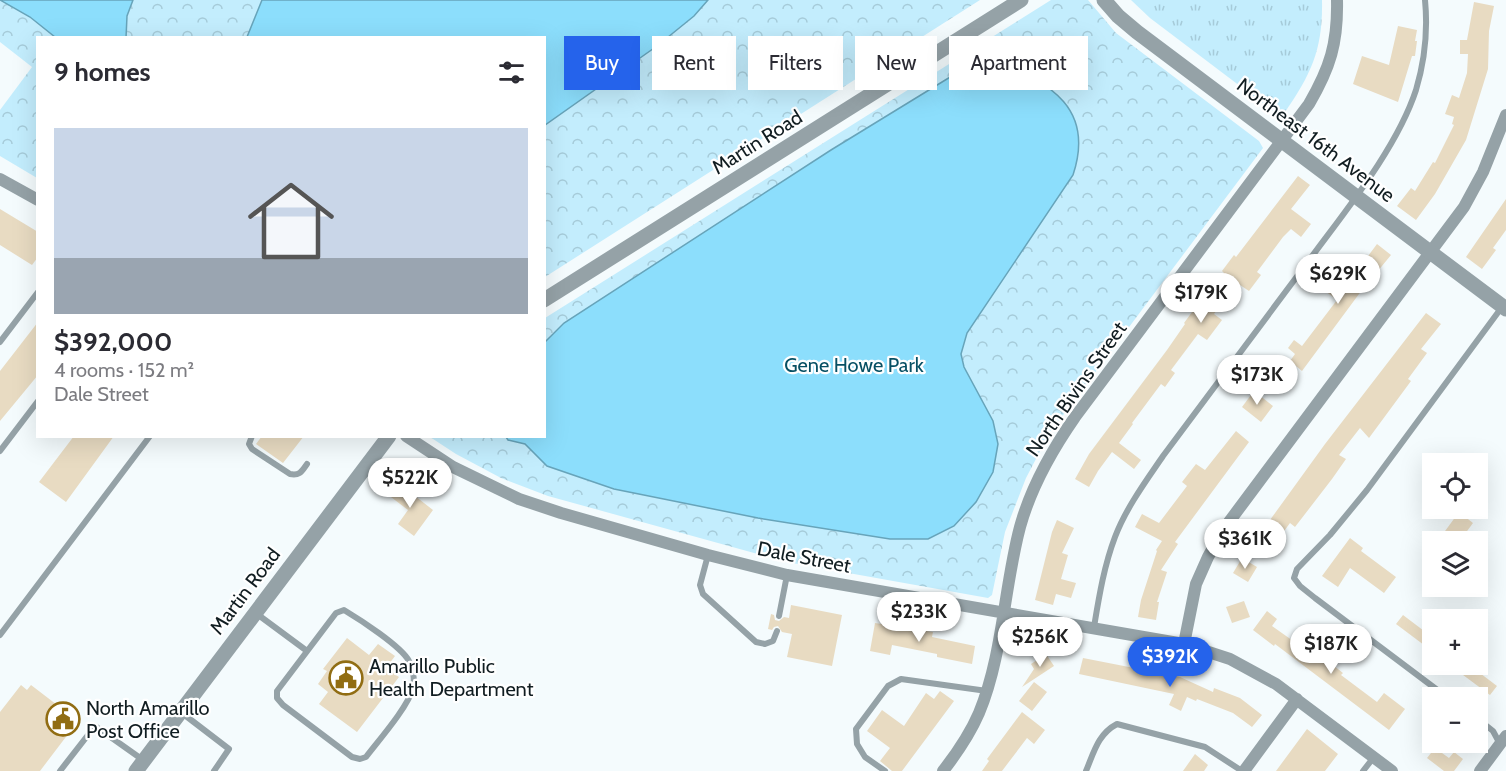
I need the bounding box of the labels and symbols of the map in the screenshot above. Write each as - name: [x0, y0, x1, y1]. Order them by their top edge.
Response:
- street label: Northeast 16th Avenue: [1232, 73, 1400, 207]
- street label: Martin Road: [707, 105, 807, 179]
- pin: $629K: [1296, 254, 1380, 305]
- pin: $179K: [1159, 273, 1243, 324]
- street label: North Bivins Street: [1021, 317, 1131, 461]
- park label: Gene Howe Park: [784, 353, 924, 377]
- pin: $173K: [1215, 355, 1299, 406]
- pin: $522K: [368, 458, 452, 509]
- pin: $361K: [1203, 519, 1287, 570]
- street label: Dale Street: [755, 536, 853, 578]
- street label: Martin Road: [205, 543, 285, 639]
- pin: $233K: [877, 592, 961, 643]
- pin: $256K: [998, 617, 1082, 668]
- pin: $187K: [1289, 624, 1373, 675]
- pin: $392K: [1128, 637, 1212, 688]
- place label: Amarillo Public Health Department: [369, 654, 534, 701]
- public building icon: Amarillo Public Health Department: [328, 660, 364, 696]
- place label: North Amarillo Post Office: [86, 696, 210, 743]
- public building icon: North Amarillo Post Office: [45, 701, 81, 737]

